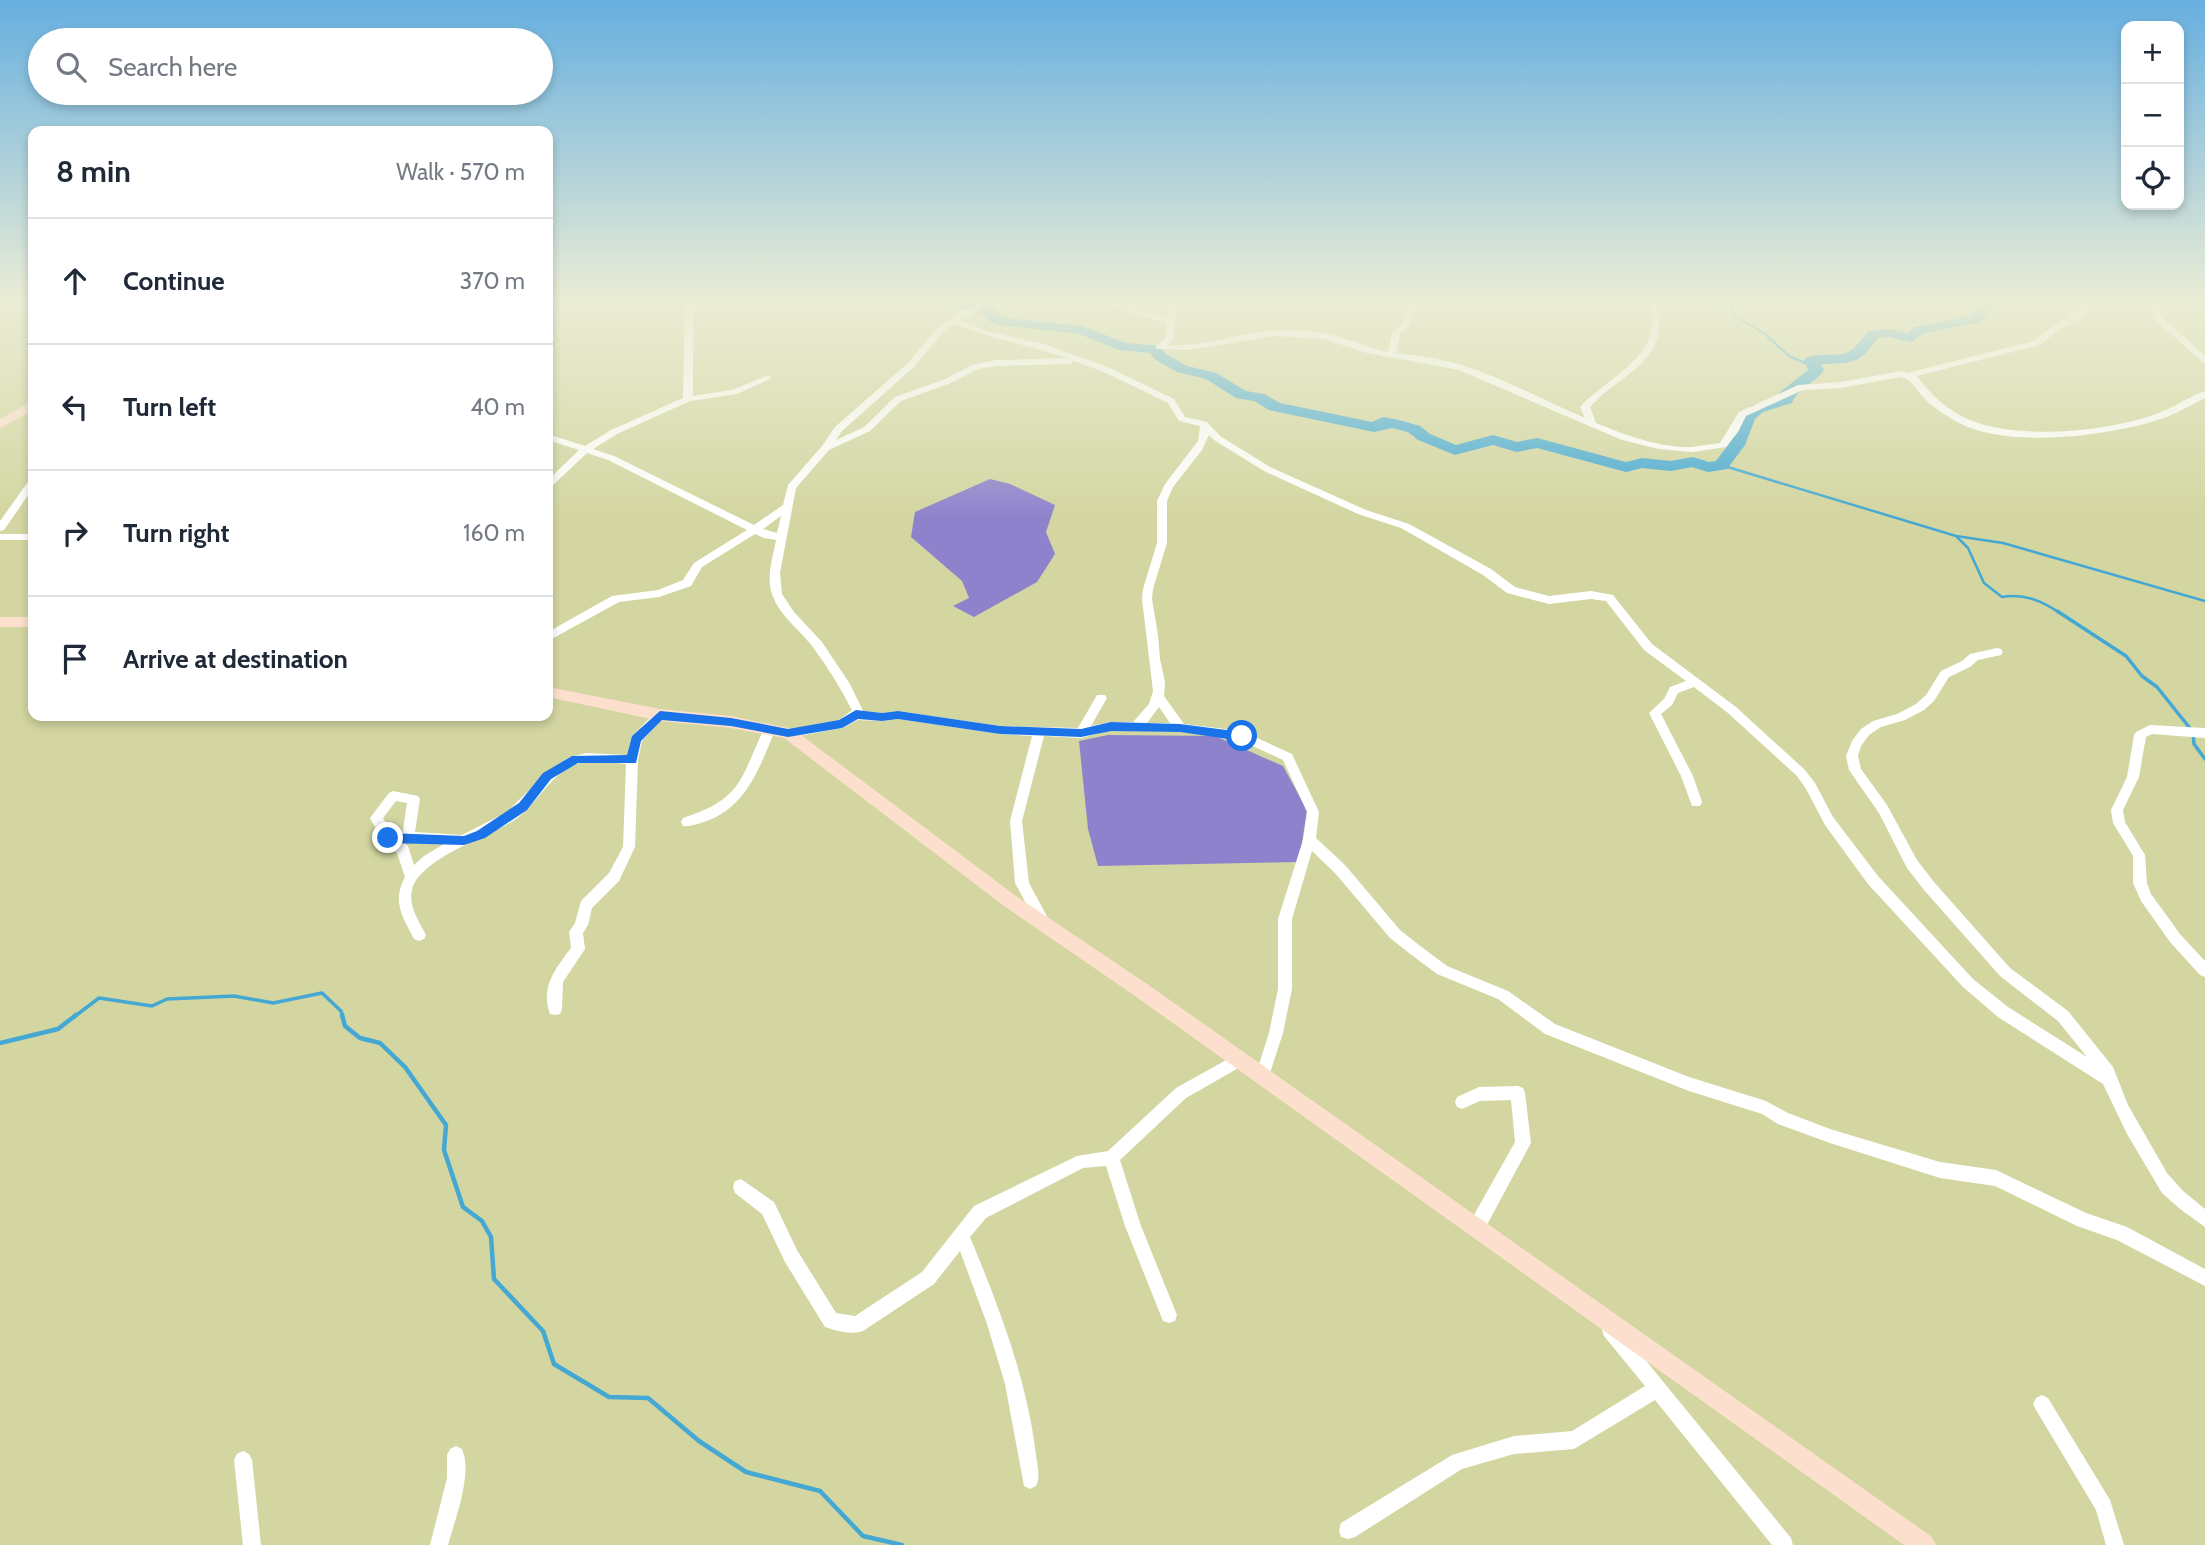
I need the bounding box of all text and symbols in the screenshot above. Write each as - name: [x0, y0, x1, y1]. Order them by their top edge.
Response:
- map controls: [2121, 21, 2184, 210]
- button: +: [2121, 21, 2184, 84]
- search box: [28, 28, 553, 105]
- icon: search: [52, 48, 90, 86]
- text: Search here: [108, 51, 237, 83]
- button: −: [2121, 84, 2184, 147]
- button: locate: [2121, 147, 2184, 210]
- text: 8 min: [56, 153, 131, 190]
- text: Walk · 570 m: [396, 158, 525, 186]
- icon: ahead: [56, 262, 94, 300]
- text: Continue: [123, 265, 225, 297]
- text: 370 m: [460, 267, 525, 295]
- icon: left: [56, 388, 94, 426]
- text: Turn left: [123, 391, 216, 423]
- text: 40 m: [470, 393, 525, 421]
- icon: right: [56, 514, 94, 552]
- text: Turn right: [123, 517, 229, 549]
- text: 160 m: [463, 519, 525, 547]
- icon: arrive: [56, 640, 94, 678]
- text: Arrive at destination: [123, 643, 348, 675]
- route start: [1226, 720, 1257, 751]
- route end: [372, 822, 403, 853]

